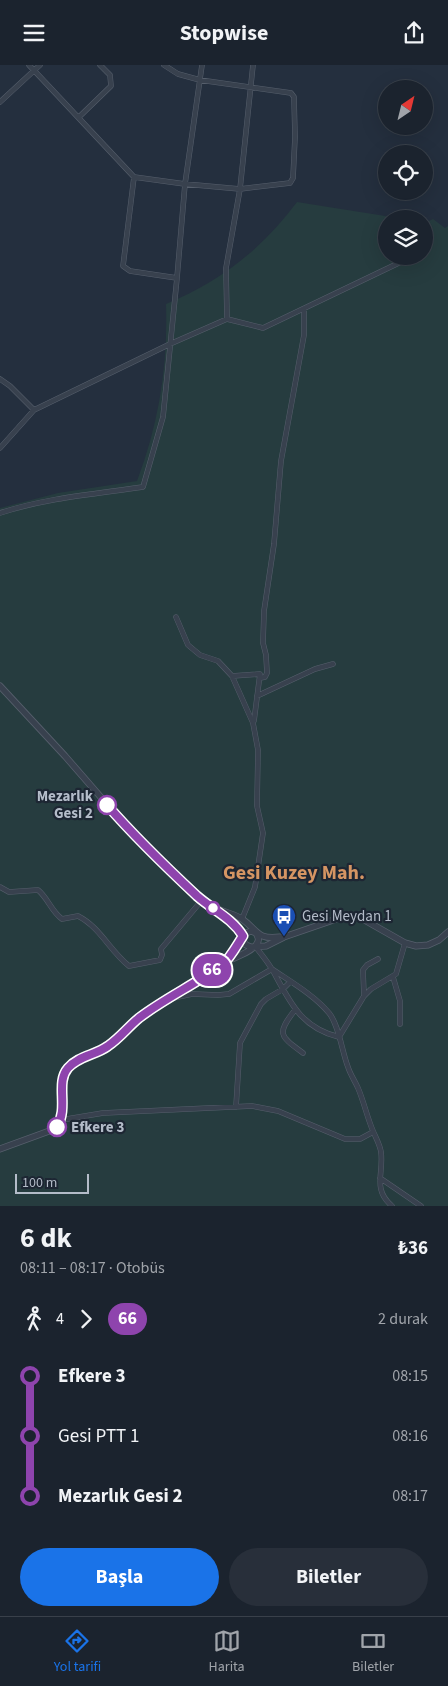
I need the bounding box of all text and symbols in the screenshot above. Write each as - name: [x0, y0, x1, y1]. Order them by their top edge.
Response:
- text: Stopwise: [180, 17, 268, 49]
- icon: menu: [20, 19, 48, 47]
- icon: share: [400, 19, 428, 47]
- north arrow: [378, 80, 432, 135]
- map controls: [378, 80, 433, 265]
- button: locate: [378, 145, 433, 200]
- button: layers: [378, 210, 433, 265]
- place label: Mezarlık Gesi 2: [37, 786, 94, 824]
- marker: Mezarlık Gesi 2: [97, 795, 117, 815]
- district label: Gesi Kuzey Mah.: [223, 859, 365, 887]
- unlabelled marker: [206, 901, 220, 915]
- bus stop icon: Gesi Meydan 1: [271, 903, 297, 937]
- place label: Gesi Meydan 1: [302, 906, 392, 927]
- line badge: 66: [190, 954, 234, 986]
- text: 66: [202, 957, 222, 982]
- marker: Efkere 3: [47, 1117, 67, 1137]
- place label: Efkere 3: [71, 1117, 124, 1138]
- scale bar: [15, 1171, 89, 1194]
- text: 100 m: [22, 1173, 57, 1193]
- text: 6 dk: [20, 1218, 72, 1258]
- text: ₺36: [398, 1235, 428, 1262]
- text: 08:11 – 08:17 · Otobüs: [20, 1257, 165, 1279]
- icon: walk: [20, 1305, 48, 1333]
- icon: forward: [72, 1305, 100, 1333]
- text: 66: [118, 1306, 137, 1331]
- text: 4: [56, 1308, 64, 1330]
- text: 2 durak: [378, 1308, 428, 1330]
- text: Efkere 3: [58, 1363, 126, 1390]
- text: 08:15: [392, 1365, 428, 1387]
- text: Gesi PTT 1: [58, 1423, 140, 1450]
- text: 08:16: [392, 1425, 428, 1447]
- text: Mezarlık Gesi 2: [58, 1483, 183, 1510]
- text: 08:17: [392, 1485, 428, 1507]
- button: Başla: [20, 1548, 219, 1606]
- button: Biletler: [229, 1548, 428, 1606]
- tab: Yol tarifi: [54, 1627, 101, 1677]
- tab: Harita: [209, 1627, 245, 1677]
- tab: Biletler: [352, 1627, 394, 1677]

